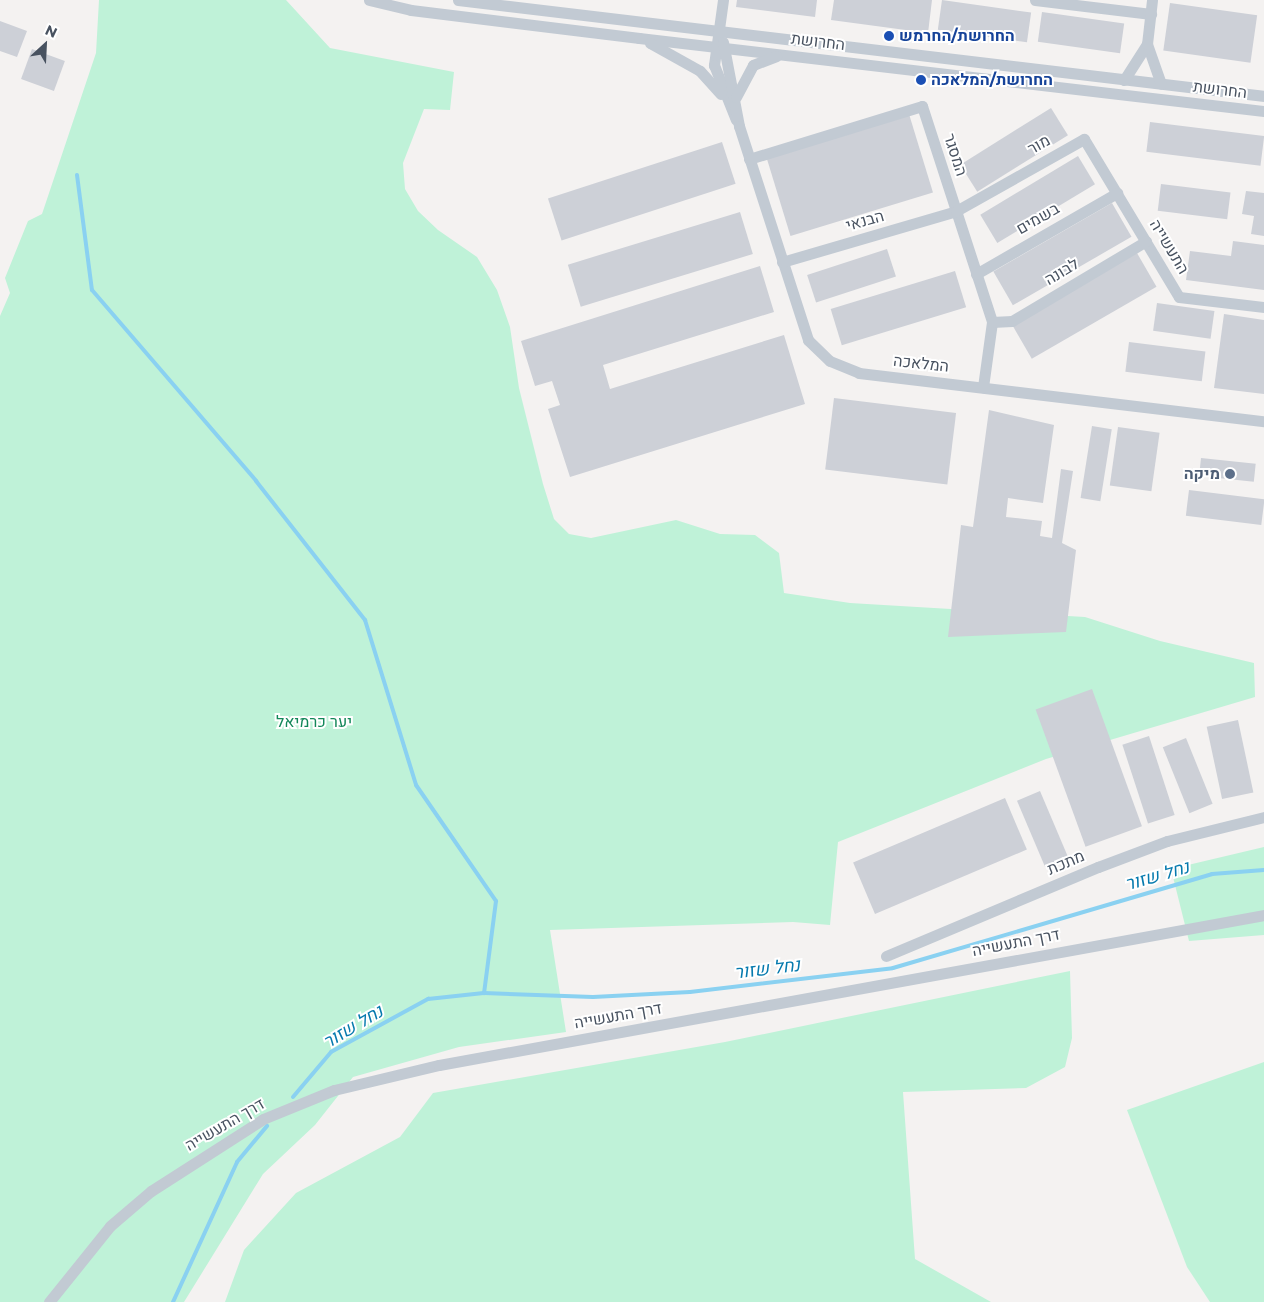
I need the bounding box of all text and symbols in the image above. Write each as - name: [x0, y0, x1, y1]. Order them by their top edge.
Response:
- north arrow: [20, 20, 70, 70]
- text: N: [42, 21, 60, 42]
- place label: החרושת/החרמש: [899, 26, 1015, 46]
- street label: החרושת: [790, 29, 846, 55]
- marker: החרושת/החרמש: [883, 30, 895, 42]
- place label: החרושת/המלאכה: [931, 70, 1053, 90]
- marker: החרושת/המלאכה: [915, 74, 927, 86]
- street label: החרושת: [1192, 77, 1248, 103]
- street label: המסגר: [939, 131, 971, 179]
- street label: מור: [1024, 131, 1054, 159]
- street label: בשמים: [1013, 199, 1063, 239]
- street label: הבנאי: [844, 206, 886, 236]
- street label: התעשייה: [1145, 216, 1193, 278]
- street label: לבונה: [1041, 254, 1083, 290]
- street label: המלאכה: [892, 352, 950, 376]
- place label: מיקה: [1184, 464, 1220, 484]
- marker: מיקה: [1224, 468, 1236, 480]
- park label: יער כרמיאל: [276, 712, 352, 732]
- street label: מתכת: [1044, 847, 1088, 879]
- water label: נחל שזור: [1122, 856, 1192, 896]
- street label: דרך התעשייה: [971, 925, 1061, 961]
- water label: נחל שזור: [733, 954, 801, 984]
- street label: דרך התעשייה: [573, 999, 663, 1033]
- water label: נחל שזור: [319, 1001, 387, 1053]
- street label: דרך התעשייה: [182, 1095, 268, 1155]

